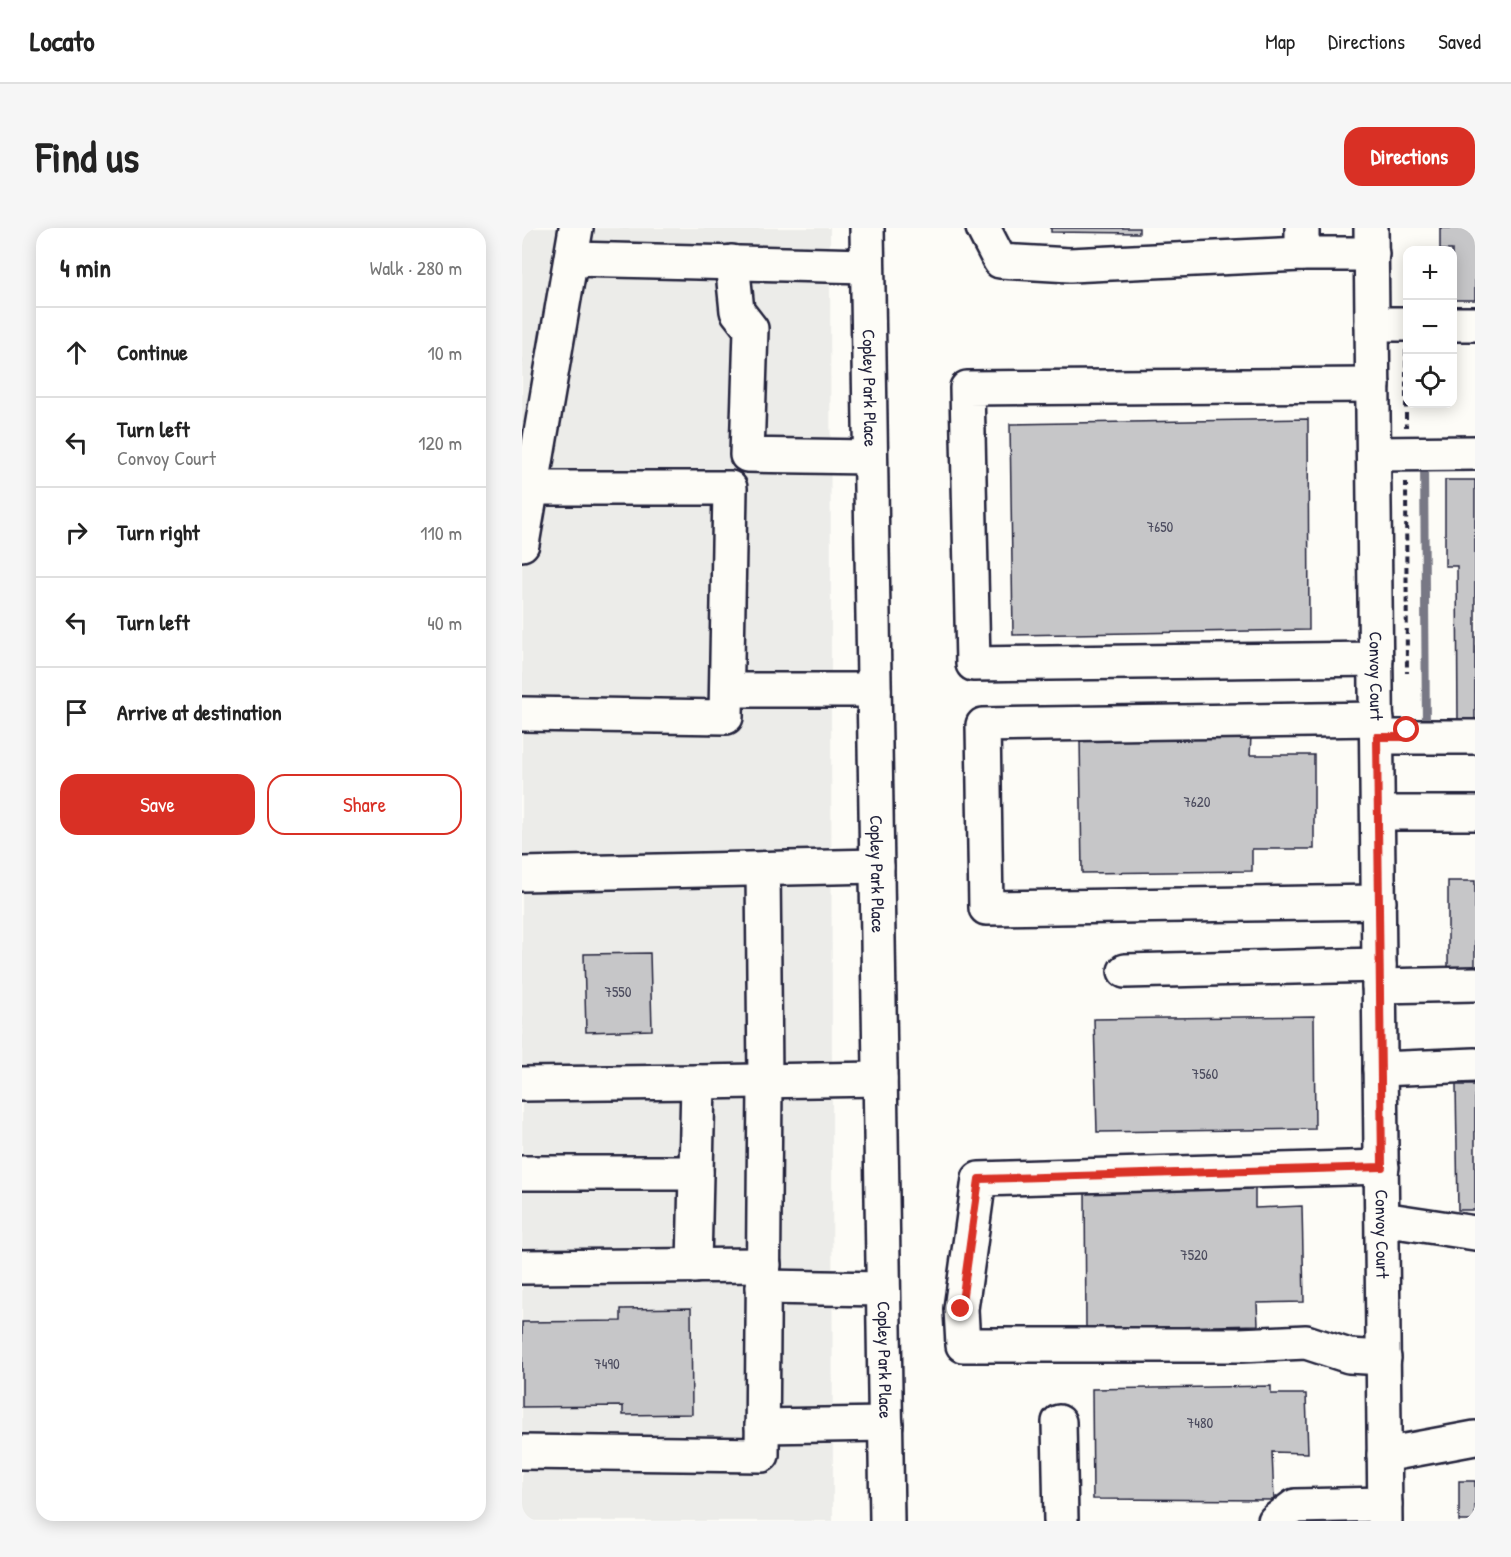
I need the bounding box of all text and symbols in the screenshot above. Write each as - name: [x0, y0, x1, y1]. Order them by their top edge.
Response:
- text: Locato: [30, 22, 94, 60]
- text: Map: [1265, 27, 1295, 56]
- text: Directions: [1328, 27, 1405, 56]
- text: Saved: [1438, 27, 1481, 56]
- button: Directions: [1344, 127, 1475, 186]
- text: Find us: [36, 128, 139, 185]
- map controls: [1403, 246, 1457, 408]
- button: +: [1403, 246, 1457, 300]
- text: 4 min: [60, 250, 111, 285]
- text: Walk · 280 m: [370, 254, 462, 281]
- button: −: [1403, 300, 1457, 354]
- street label: Copley Park Place: [857, 329, 883, 447]
- icon: ahead: [60, 336, 93, 369]
- text: Continue: [117, 337, 188, 367]
- text: 10 m: [428, 339, 462, 366]
- button: locate: [1403, 354, 1457, 408]
- text: Turn left: [117, 414, 190, 444]
- icon: left: [60, 426, 93, 459]
- text: 120 m: [418, 429, 462, 456]
- text: Convoy Court: [117, 444, 216, 471]
- icon: right: [60, 516, 93, 549]
- house number: 7650: [1147, 516, 1174, 537]
- text: Turn right: [117, 517, 200, 547]
- text: 110 m: [420, 519, 462, 546]
- icon: left: [60, 606, 93, 639]
- text: Turn left: [117, 607, 190, 637]
- text: 40 m: [427, 609, 462, 636]
- street label: Convoy Court: [1363, 631, 1389, 721]
- icon: arrive: [60, 696, 93, 729]
- text: Arrive at destination: [117, 697, 282, 727]
- route start: [1393, 716, 1419, 742]
- button: Save: [60, 774, 255, 835]
- button: Share: [267, 774, 462, 835]
- house number: 7620: [1183, 791, 1211, 812]
- street label: Copley Park Place: [864, 815, 891, 933]
- house number: 7550: [605, 981, 632, 1002]
- house number: 7560: [1192, 1063, 1219, 1084]
- street label: Convoy Court: [1369, 1189, 1395, 1279]
- house number: 7520: [1180, 1244, 1208, 1265]
- route end: [947, 1295, 973, 1321]
- street label: Copley Park Place: [872, 1301, 898, 1419]
- house number: 7490: [594, 1353, 620, 1374]
- house number: 7480: [1187, 1412, 1213, 1433]

